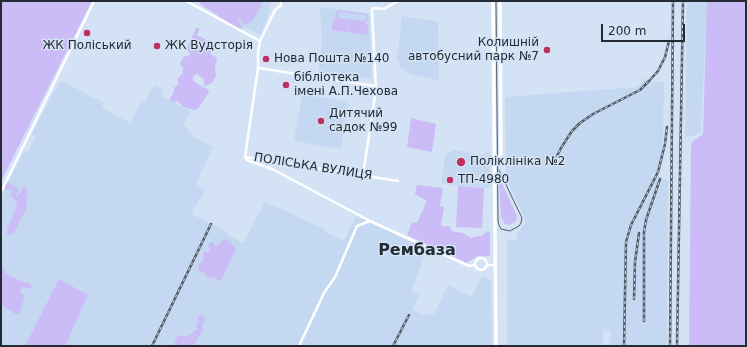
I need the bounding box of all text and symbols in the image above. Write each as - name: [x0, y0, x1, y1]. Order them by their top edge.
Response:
- scale bar: [603, 16, 687, 42]
- text: 200 m: [608, 24, 646, 38]
- marker: ЖК Поліський: [82, 28, 92, 38]
- place label: Колишній автобусний парк №7: [408, 36, 539, 64]
- place label: ЖК Поліський: [42, 39, 132, 53]
- place label: ЖК Вудсторія: [165, 39, 253, 53]
- marker: ЖК Вудсторія: [152, 41, 162, 51]
- marker: Колишній автобусний парк №7: [542, 45, 552, 55]
- place label: Нова Пошта №140: [274, 52, 389, 66]
- marker: Нова Пошта №140: [261, 54, 271, 64]
- place label: бібліотека імені А.П.Чехова: [294, 71, 398, 99]
- marker: бібліотека імені А.П.Чехова: [281, 80, 291, 90]
- place label: Дитячий садок №99: [329, 107, 397, 135]
- marker: Дитячий садок №99: [316, 116, 326, 126]
- street label: ПОЛІСЬКА ВУЛИЦЯ: [253, 151, 373, 183]
- place label: Поліклініка №2: [470, 155, 565, 169]
- marker: Поліклініка №2: [455, 156, 467, 168]
- place label: ТП-4980: [458, 173, 509, 187]
- marker: ТП-4980: [445, 175, 455, 185]
- district label: Рембаза: [378, 241, 456, 261]

